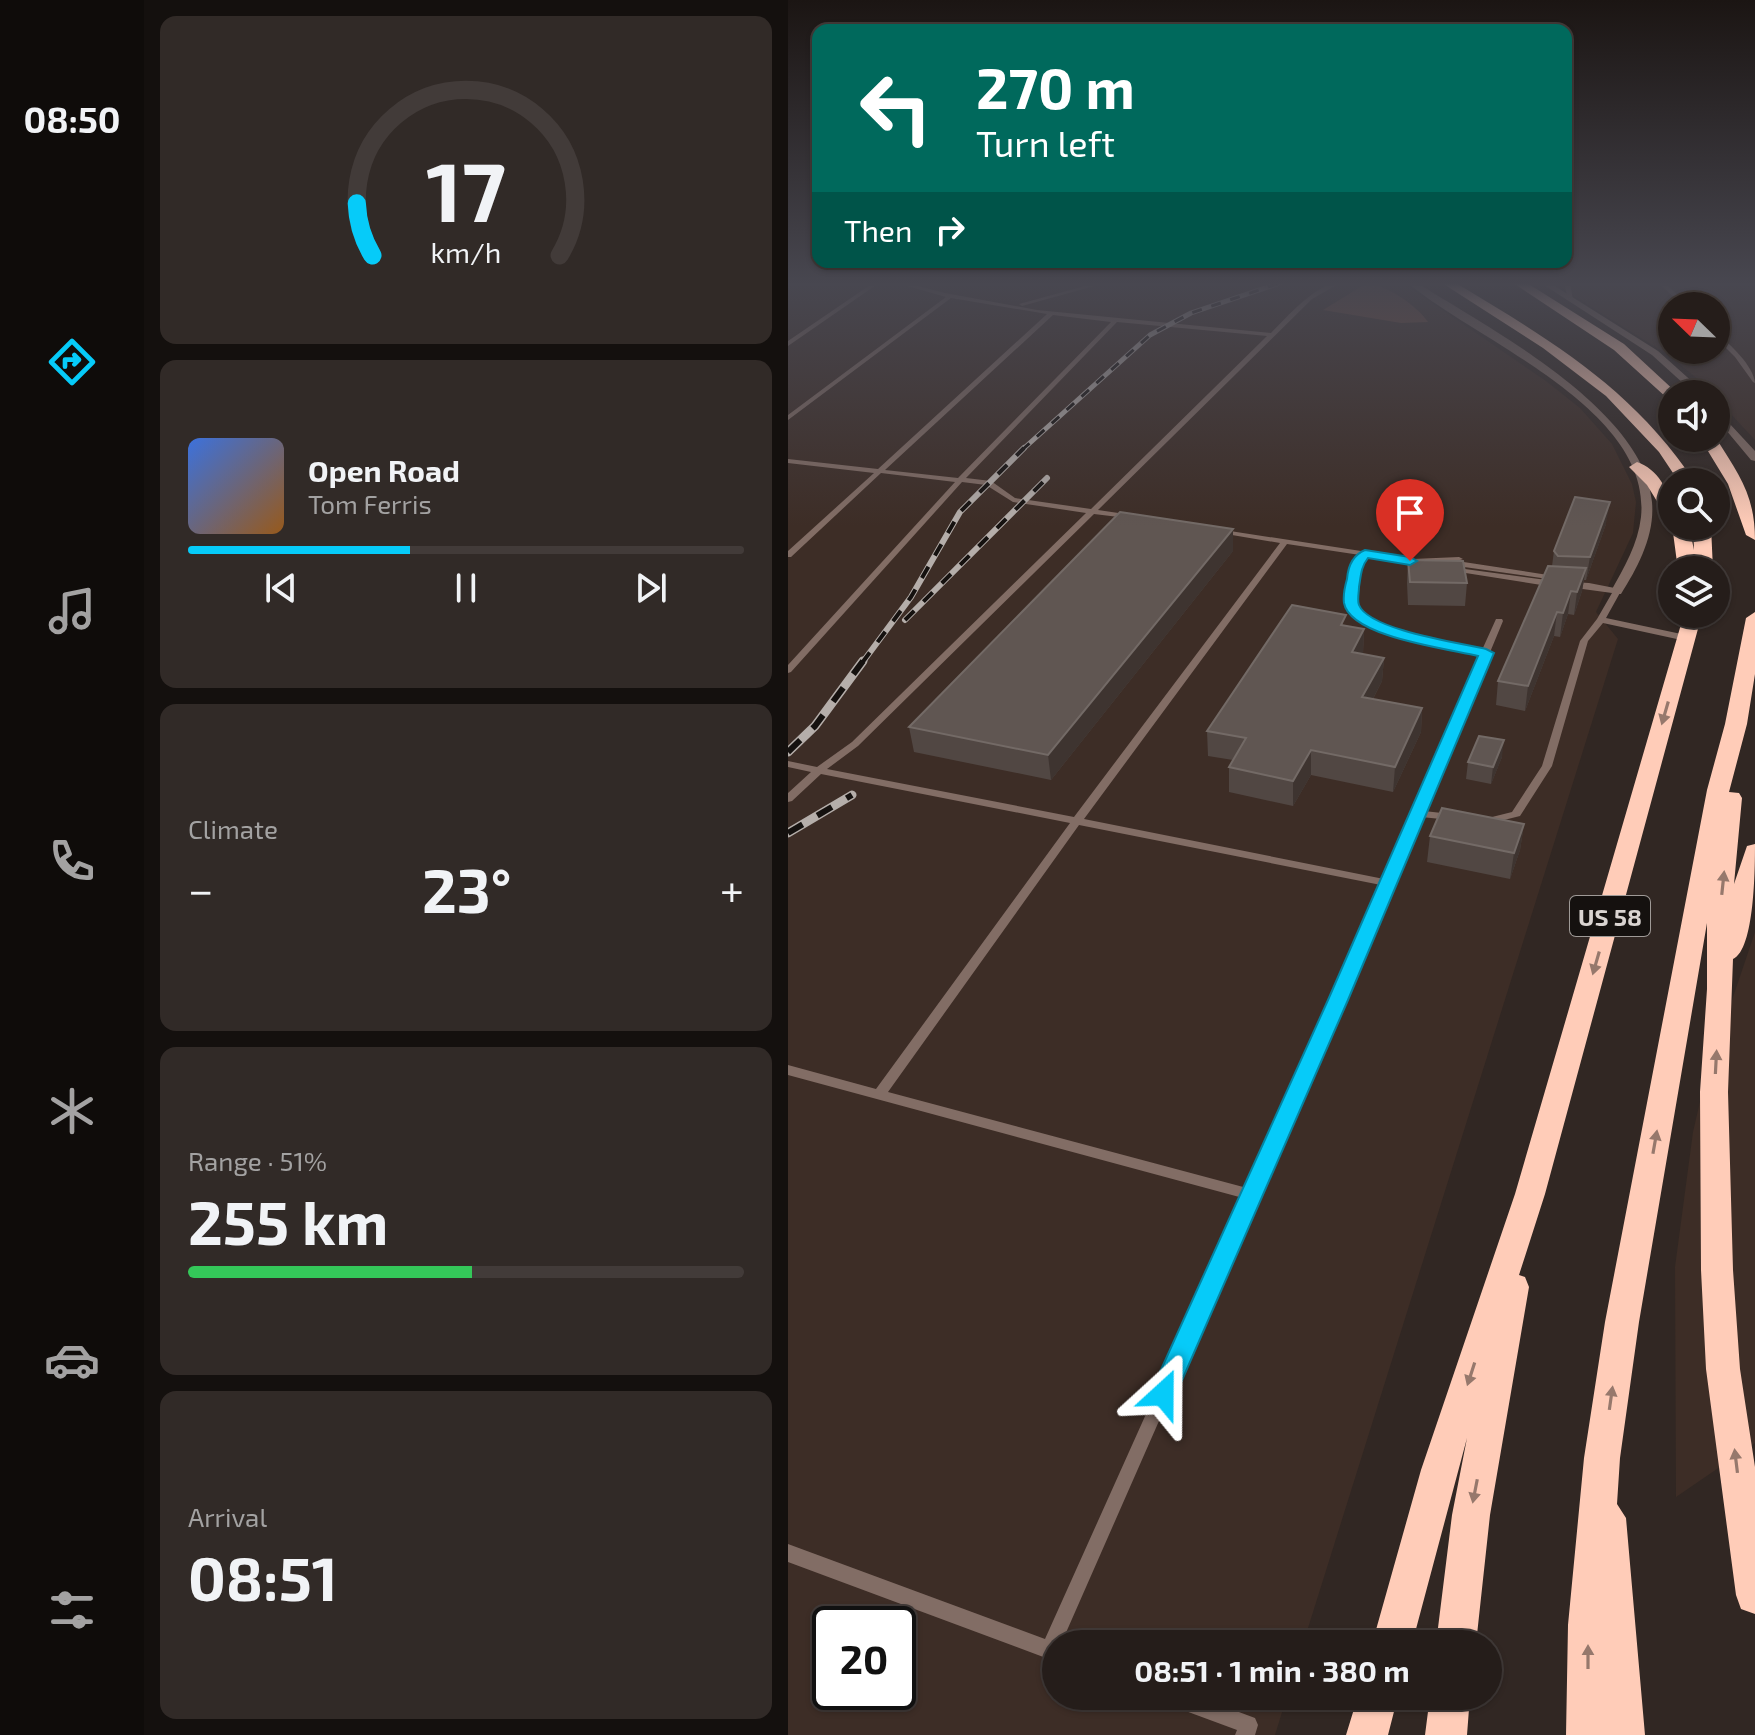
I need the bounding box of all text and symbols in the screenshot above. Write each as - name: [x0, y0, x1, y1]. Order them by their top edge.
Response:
- text: 270 m: [976, 53, 1135, 120]
- icon: left: [844, 56, 948, 160]
- text: 08:50: [24, 97, 120, 140]
- text: Turn left: [976, 121, 1115, 164]
- text: 17: [426, 138, 506, 238]
- icon: right: [928, 208, 972, 252]
- text: Then: [844, 212, 912, 248]
- text: km/h: [431, 234, 501, 269]
- north arrow: [1658, 292, 1730, 364]
- map controls: [1658, 292, 1730, 628]
- icon: directions: [44, 334, 100, 390]
- button: sound: [1658, 380, 1730, 452]
- text: Open Road: [308, 452, 460, 488]
- button: search: [1658, 468, 1730, 540]
- pin: [1376, 479, 1444, 561]
- text: Tom Ferris: [308, 488, 432, 519]
- icon: arrive: [1388, 491, 1432, 535]
- button: layers: [1658, 556, 1730, 628]
- icon: previous: [259, 566, 303, 610]
- icon: pause: [444, 566, 488, 610]
- icon: next: [629, 566, 673, 610]
- icon: music: [44, 583, 100, 639]
- one-way arrow: [1658, 701, 1671, 725]
- text: Climate: [188, 813, 278, 844]
- icon: phone: [44, 833, 100, 889]
- text: 23°: [422, 853, 512, 925]
- text: −: [188, 862, 214, 915]
- text: +: [720, 862, 744, 915]
- one-way arrow: [1716, 870, 1729, 895]
- road number: US 58: [1570, 896, 1650, 936]
- one-way arrow: [1589, 952, 1602, 976]
- one-way arrow: [1710, 1049, 1723, 1074]
- icon: climate: [44, 1083, 100, 1139]
- one-way arrow: [1650, 1129, 1662, 1154]
- text: Range · 51%: [188, 1145, 327, 1176]
- text: 255 km: [188, 1185, 388, 1257]
- icon: car: [44, 1332, 100, 1388]
- position arrow: [1121, 1352, 1205, 1436]
- one-way arrow: [1464, 1363, 1476, 1387]
- one-way arrow: [1605, 1385, 1618, 1410]
- one-way arrow: [1729, 1448, 1742, 1473]
- one-way arrow: [1468, 1478, 1481, 1503]
- text: Arrival: [188, 1501, 267, 1532]
- text: 08:51: [188, 1541, 338, 1613]
- icon: filters: [44, 1582, 100, 1638]
- speed limit sign: 20: [812, 1606, 916, 1710]
- one-way arrow: [1582, 1644, 1594, 1669]
- text: 08:51 · 1 min · 380 m: [1134, 1652, 1410, 1688]

